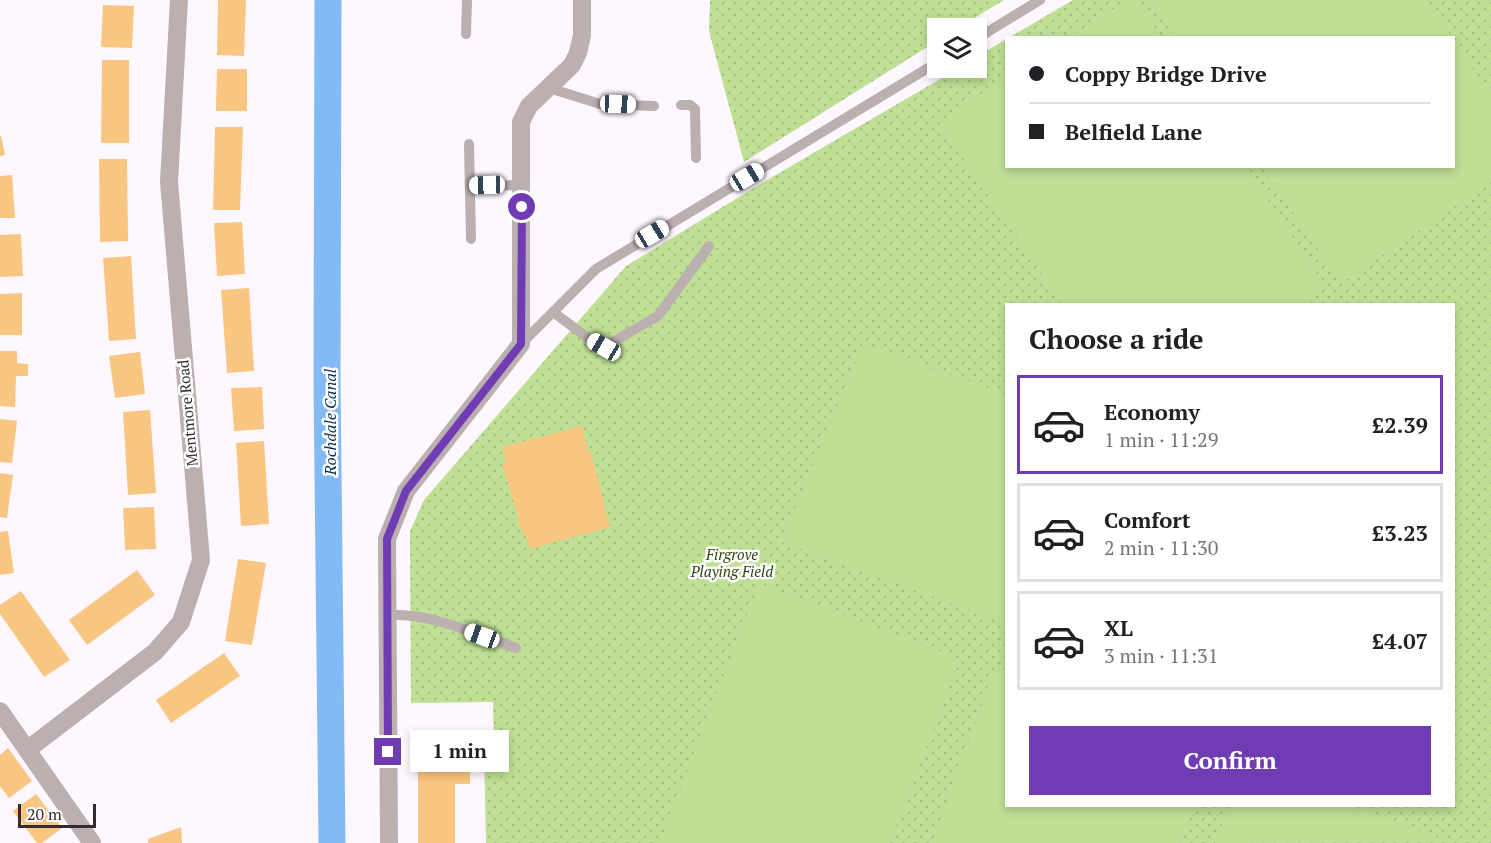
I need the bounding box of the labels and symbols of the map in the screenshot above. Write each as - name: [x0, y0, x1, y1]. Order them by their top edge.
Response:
- car: [600, 94, 636, 114]
- car: [727, 160, 767, 194]
- car: [469, 176, 505, 194]
- route start: [508, 193, 535, 220]
- car: [632, 217, 672, 251]
- car: [584, 330, 624, 364]
- street label: Mentmore Road: [172, 359, 202, 467]
- water label: Rochdale Canal: [319, 368, 341, 476]
- park label: Firgrove Playing Field: [690, 544, 774, 581]
- car: [462, 621, 502, 651]
- callout: 1 min: [409, 731, 508, 773]
- route end: [374, 738, 401, 765]
- scale bar: [18, 801, 96, 828]

